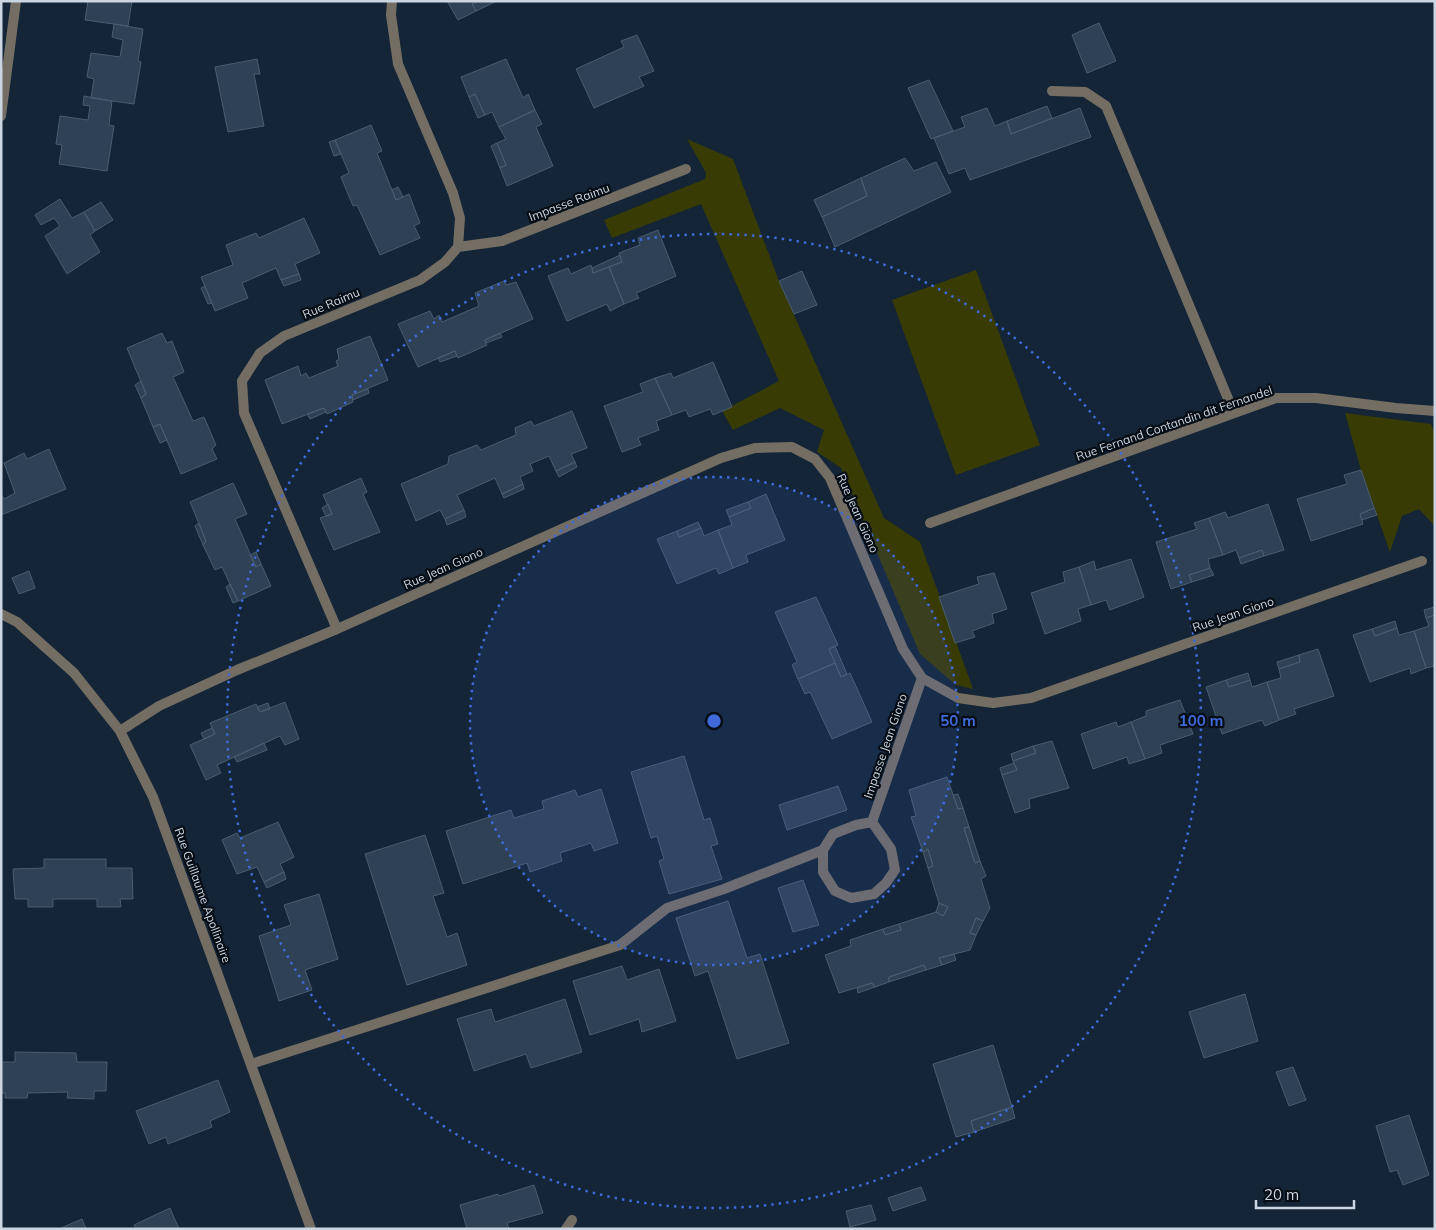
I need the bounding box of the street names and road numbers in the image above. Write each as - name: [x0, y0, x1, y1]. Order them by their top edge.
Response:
- street label: Impasse Raimu: [526, 180, 612, 224]
- street label: Rue Raimu: [300, 284, 362, 322]
- street label: Rue Fernand Contandin dit Fernandel: [1074, 382, 1274, 464]
- street label: Rue Jean Giono: [834, 471, 882, 555]
- street label: Rue Jean Giono: [401, 544, 485, 592]
- street label: Rue Jean Giono: [1190, 593, 1276, 635]
- street label: Impasse Jean Giono: [860, 692, 910, 800]
- street label: Rue Guillaume Apollinaire: [172, 825, 234, 965]

